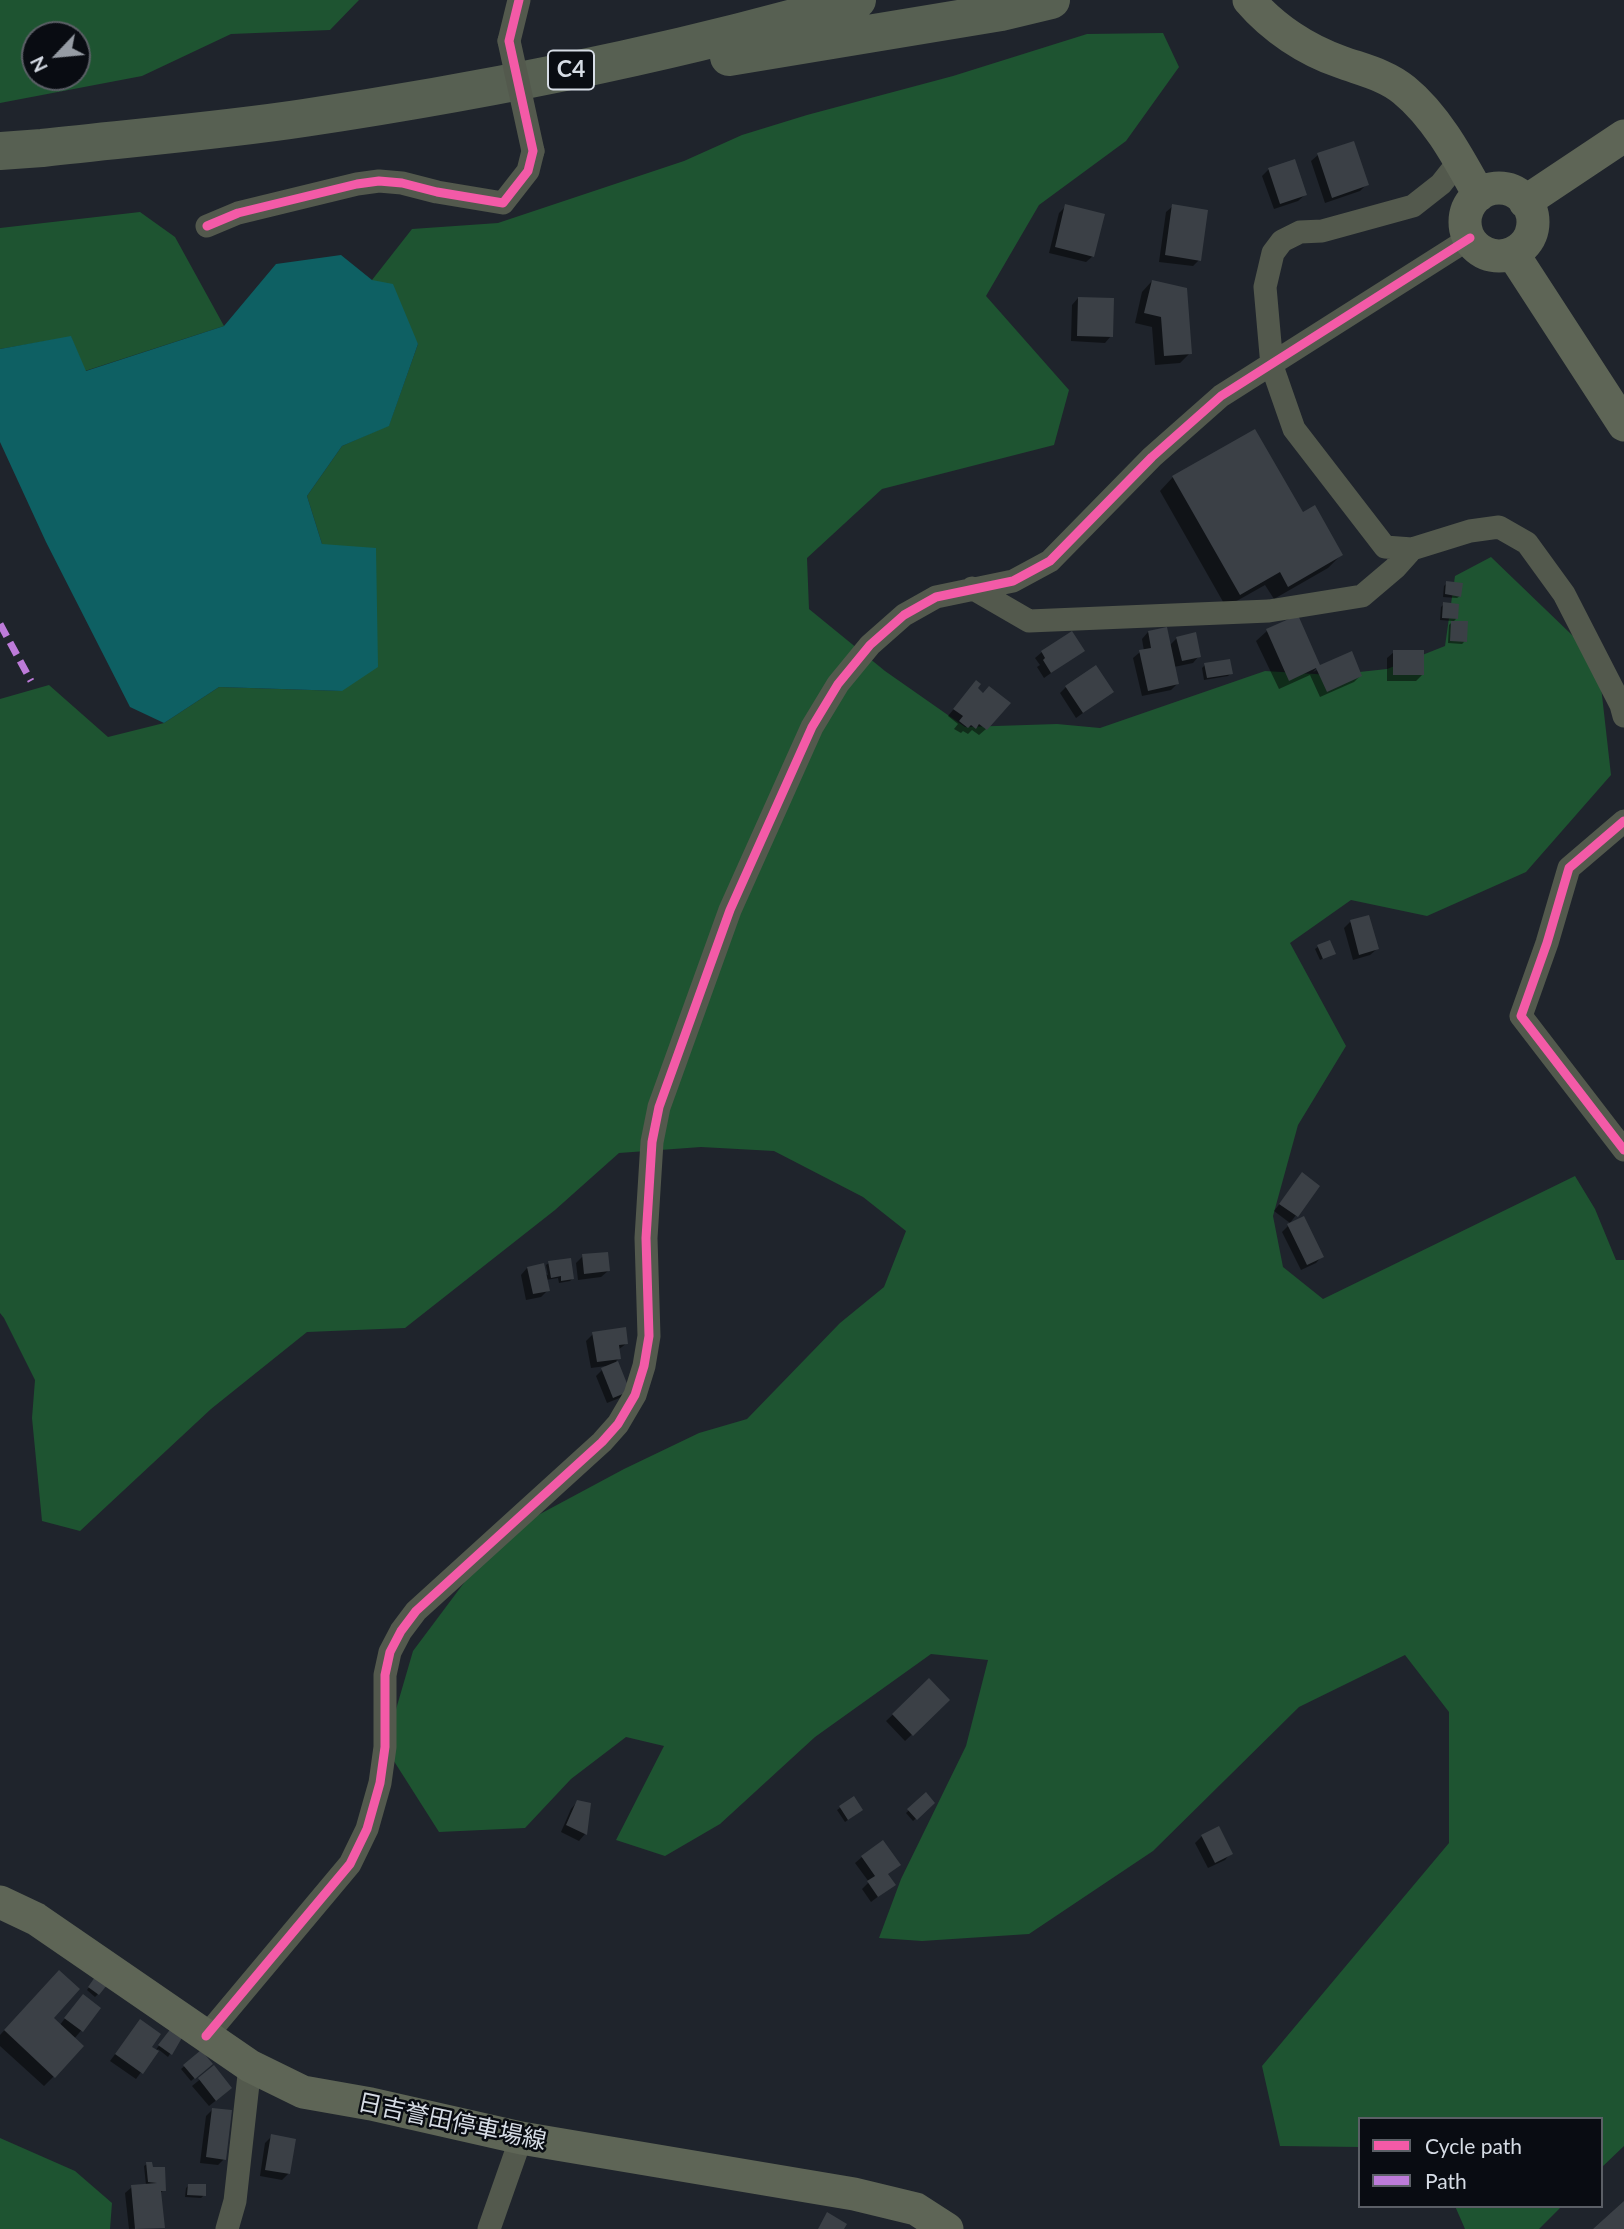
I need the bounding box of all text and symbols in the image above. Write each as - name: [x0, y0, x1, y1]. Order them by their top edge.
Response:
- north arrow: [21, 21, 91, 91]
- road number: C4: [548, 50, 594, 90]
- text: N: [25, 53, 52, 76]
- street label: 日吉誉田停車場線: [355, 2088, 549, 2156]
- legend: [1358, 2117, 1603, 2208]
- text: Cycle path: [1425, 2133, 1522, 2158]
- text: Path: [1425, 2168, 1467, 2193]

